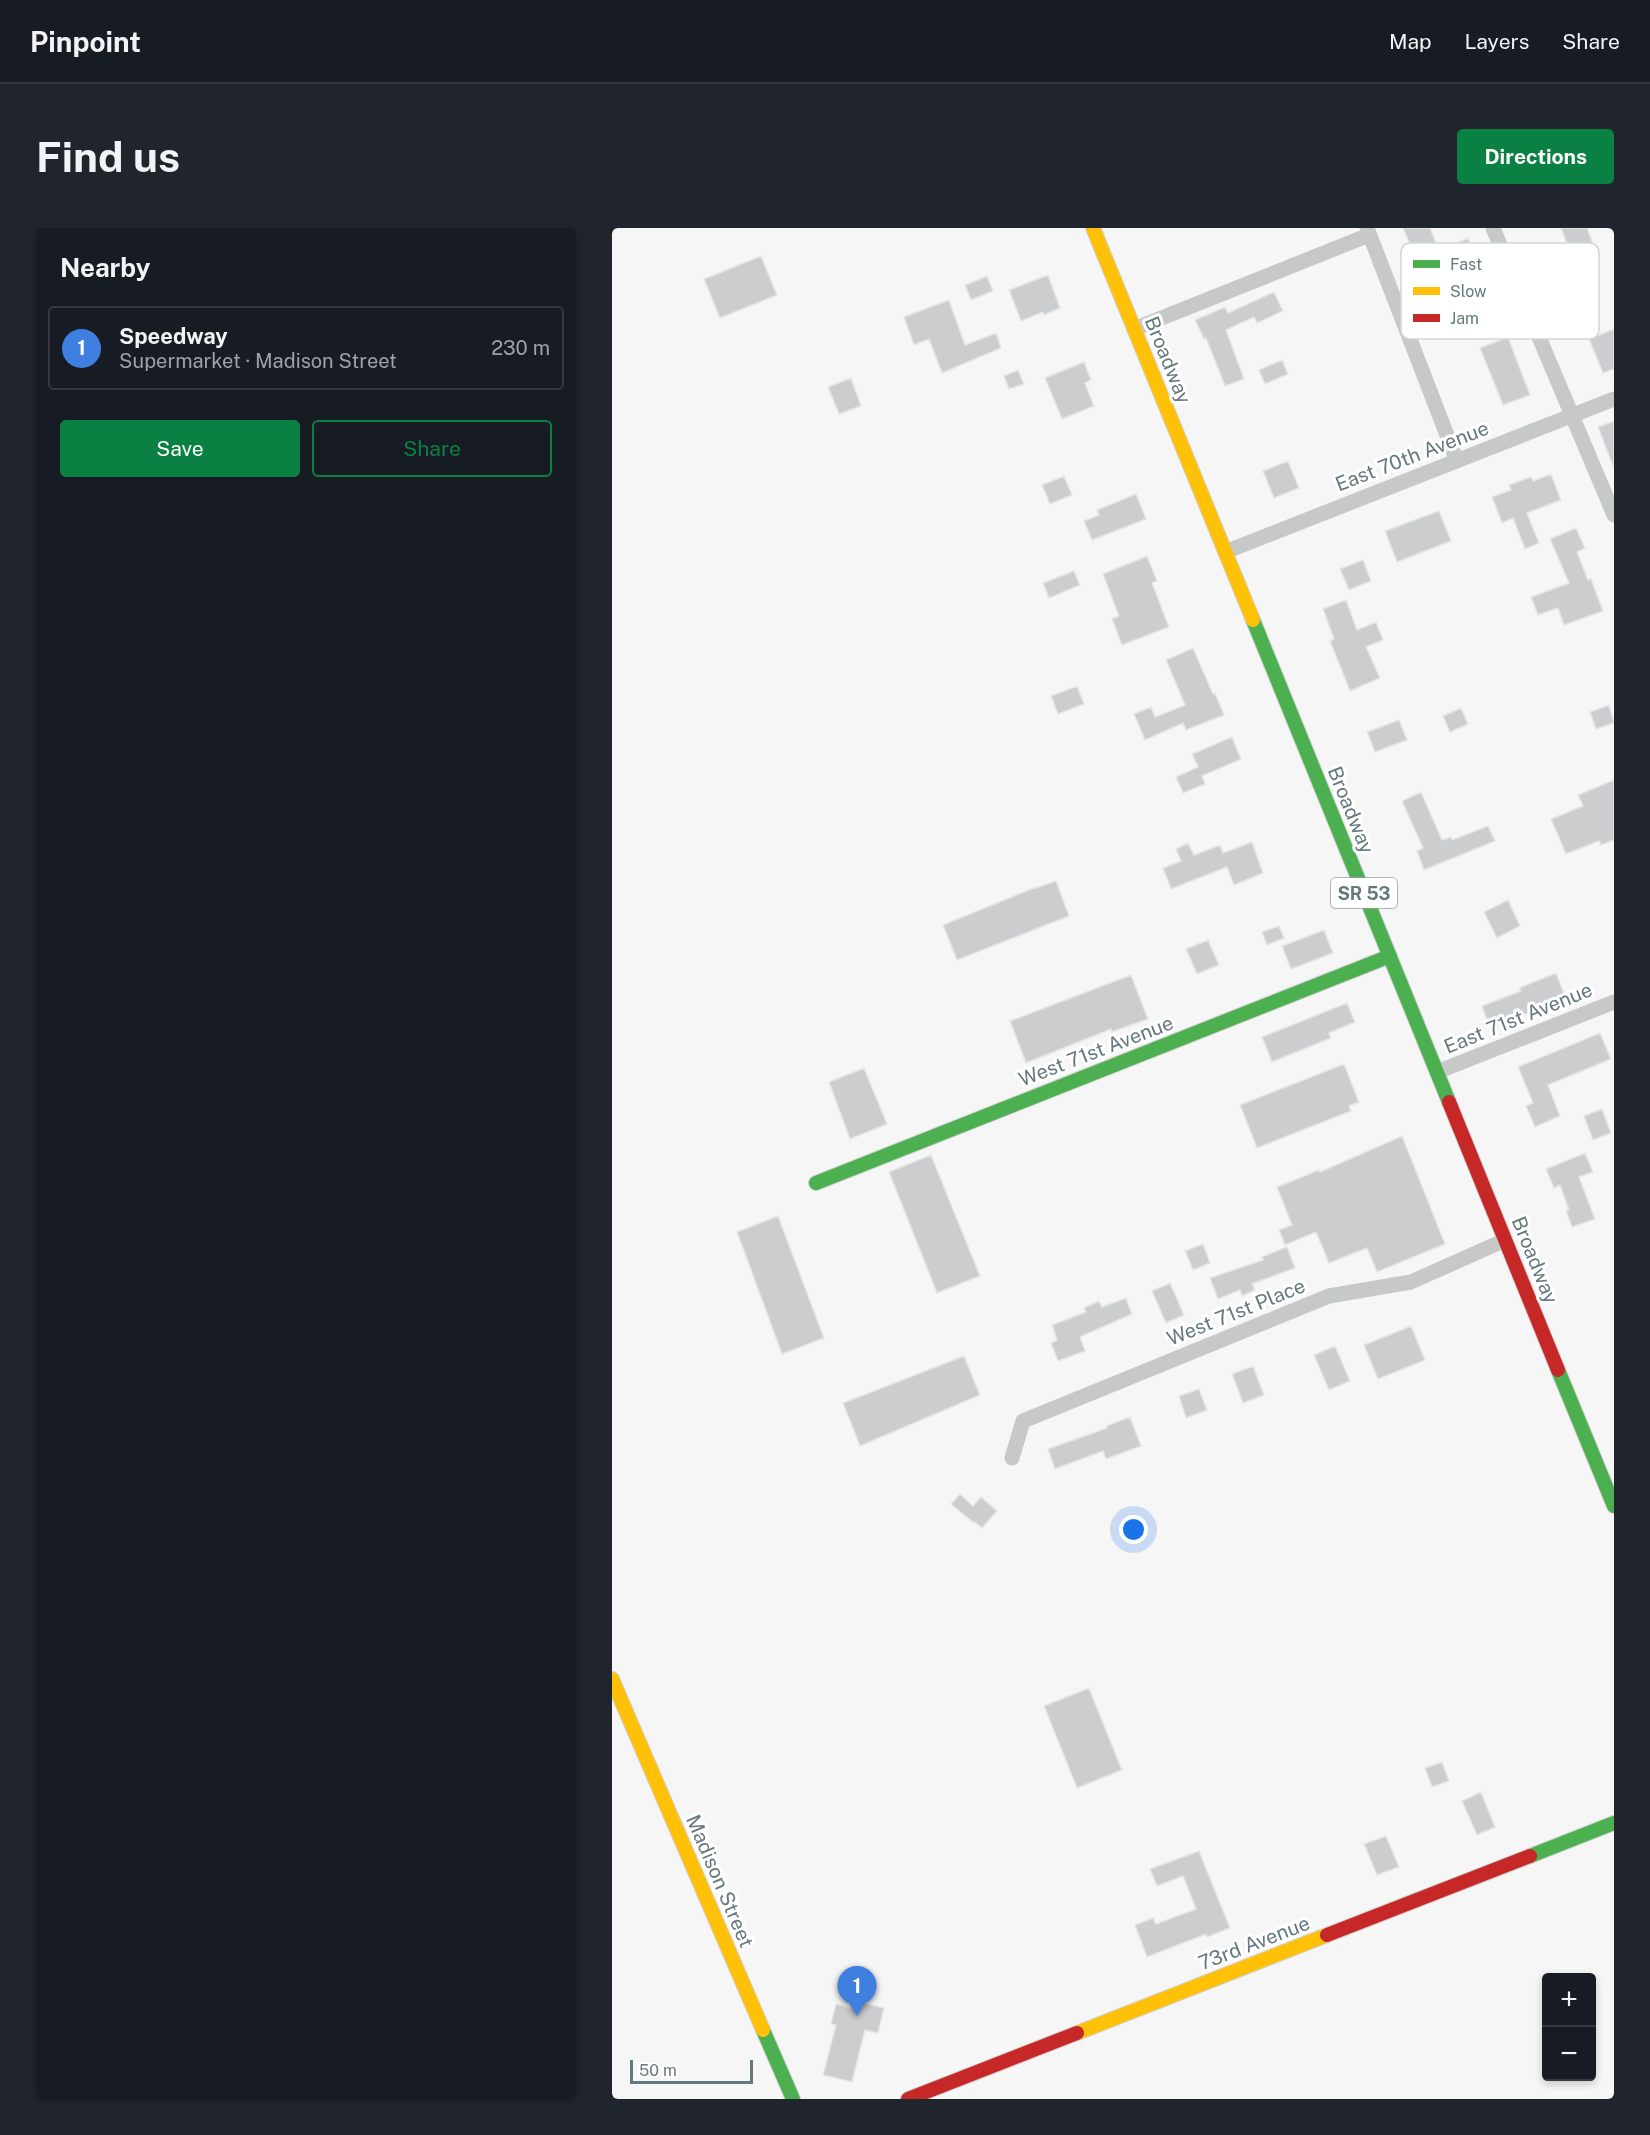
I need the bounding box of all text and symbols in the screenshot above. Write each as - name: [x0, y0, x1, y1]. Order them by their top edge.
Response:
- text: Pinpoint: [30, 25, 141, 58]
- text: Map: [1389, 29, 1432, 54]
- text: Layers: [1465, 29, 1529, 54]
- text: Share: [1562, 29, 1620, 54]
- button: Directions: [1457, 129, 1614, 184]
- text: Find us: [36, 132, 180, 181]
- legend: [1401, 243, 1599, 339]
- text: Nearby: [60, 252, 150, 283]
- text: Fast: [1450, 255, 1482, 274]
- text: Slow: [1450, 282, 1487, 301]
- text: Jam: [1450, 309, 1479, 328]
- street label: Broadway: [1140, 313, 1196, 407]
- text: Speedway: [119, 323, 228, 349]
- text: 1: [77, 336, 86, 360]
- text: 230 m: [491, 336, 550, 360]
- text: Supermarket · Madison Street: [119, 349, 397, 373]
- street label: East 70th Avenue: [1332, 416, 1492, 496]
- button: Save: [60, 420, 300, 477]
- button: Share: [312, 420, 552, 477]
- street label: Broadway: [1323, 763, 1379, 857]
- road number: SR 53: [1331, 878, 1397, 908]
- street label: East 71st Avenue: [1440, 977, 1596, 1059]
- street label: West 71st Avenue: [1015, 1010, 1177, 1092]
- street label: Broadway: [1507, 1213, 1563, 1307]
- street label: West 71st Place: [1163, 1273, 1309, 1351]
- your location: [1119, 1515, 1148, 1544]
- street label: Madison Street: [681, 1811, 759, 1951]
- street label: 73rd Avenue: [1195, 1911, 1313, 1975]
- pin: 1: [838, 1966, 876, 2016]
- map controls: [1542, 1973, 1596, 2081]
- button: +: [1542, 1973, 1596, 2027]
- button: −: [1542, 2027, 1596, 2081]
- scale bar: [630, 2057, 753, 2084]
- text: 50 m: [639, 2061, 677, 2080]

